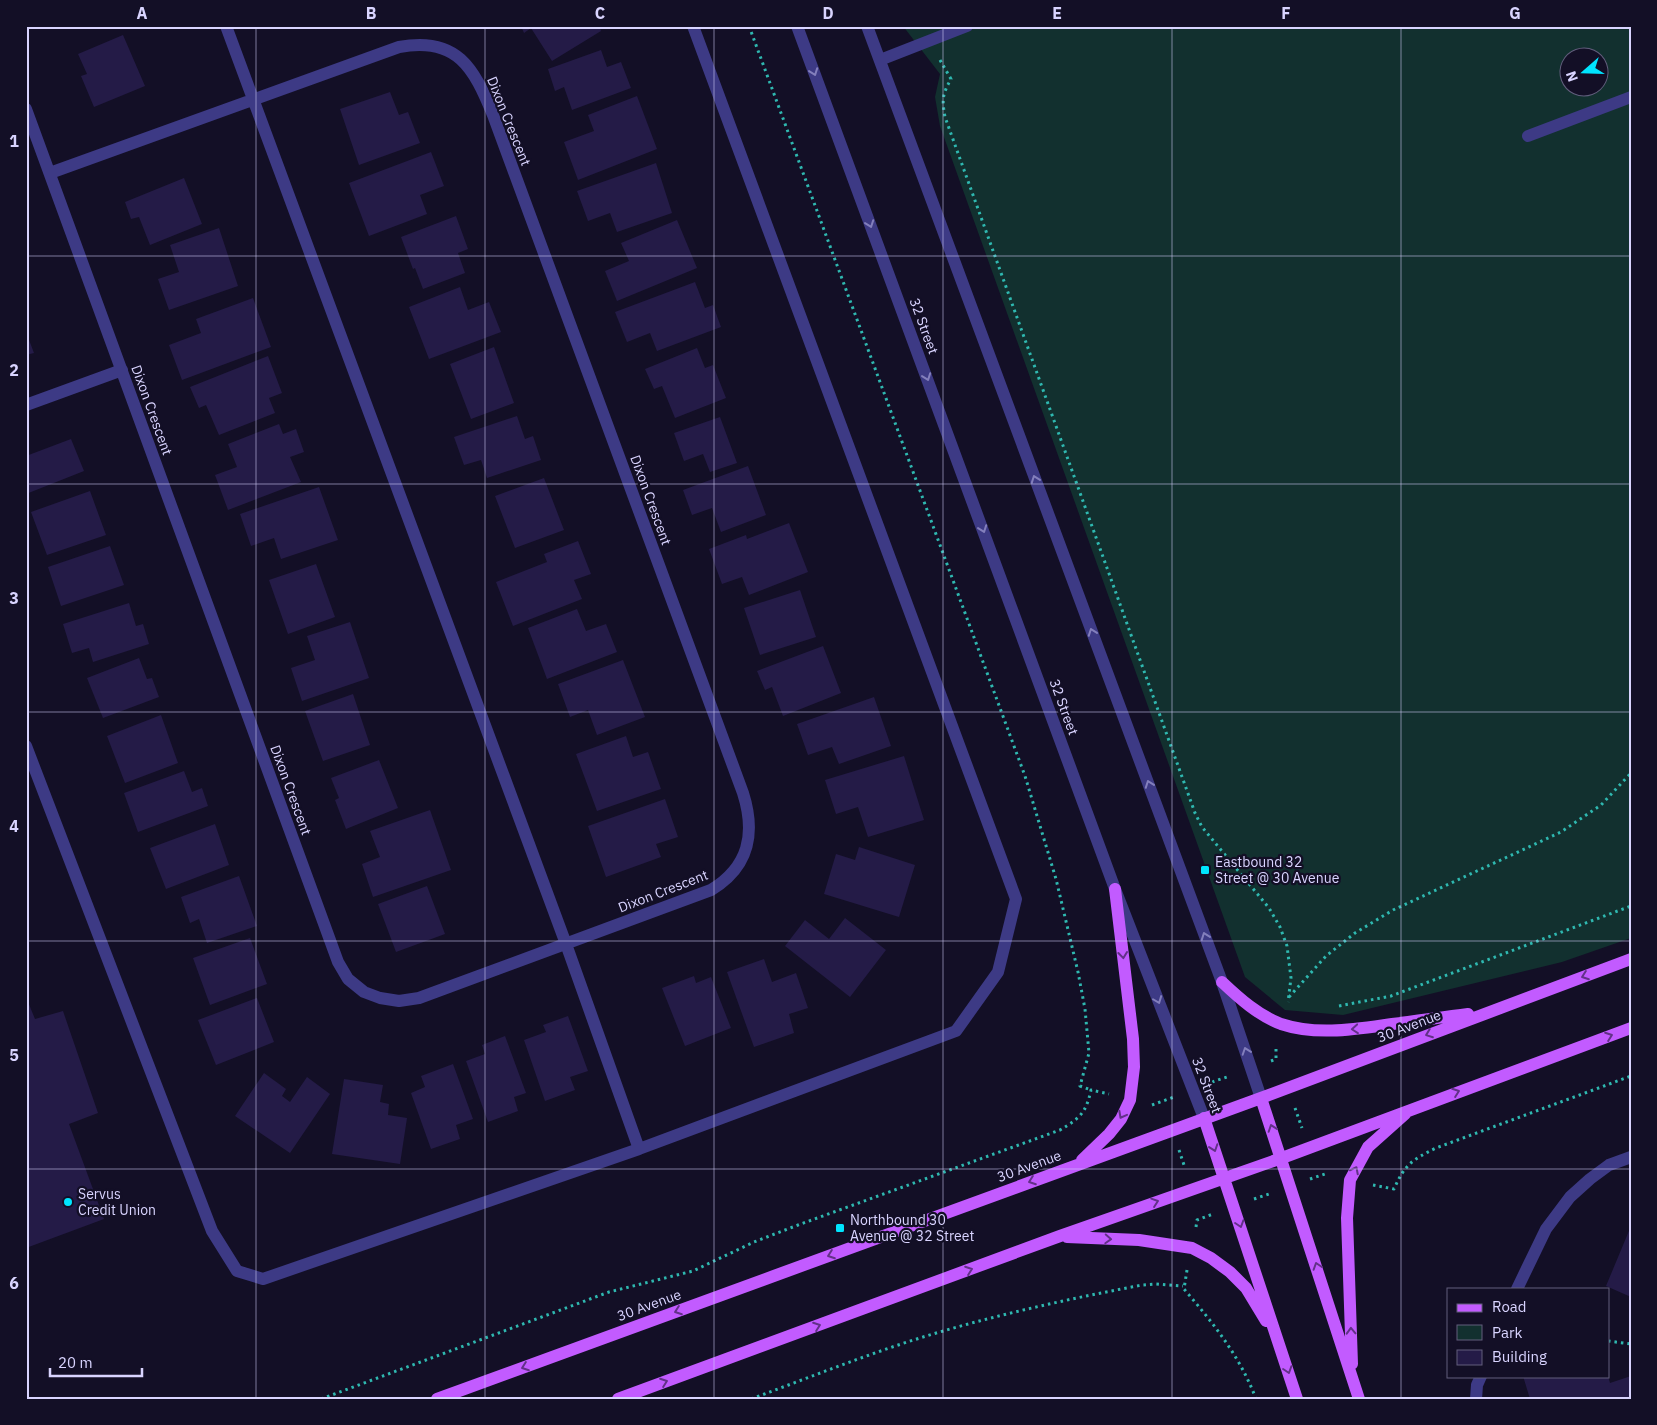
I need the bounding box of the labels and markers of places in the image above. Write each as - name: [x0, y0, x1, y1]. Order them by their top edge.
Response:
- place label: Eastbound 32 Street @ 30 Avenue: [1215, 853, 1340, 887]
- marker: Eastbound 32 Street @ 30 Avenue: [1199, 864, 1211, 876]
- place label: Servus Credit Union: [78, 1185, 156, 1219]
- marker: Servus Credit Union: [62, 1196, 74, 1208]
- place label: Northbound 30 Avenue @ 32 Street: [850, 1211, 974, 1245]
- marker: Northbound 30 Avenue @ 32 Street: [834, 1222, 846, 1234]

